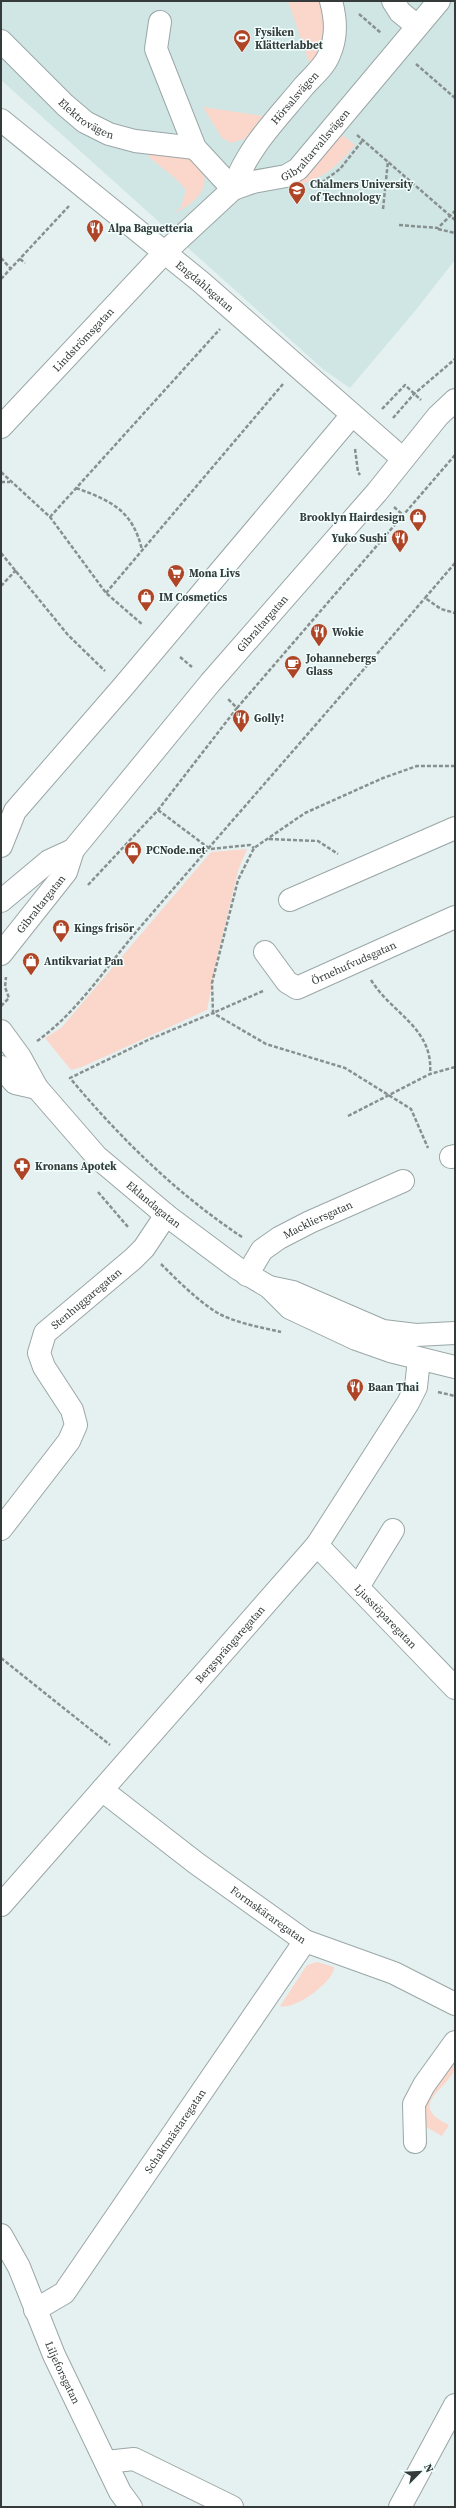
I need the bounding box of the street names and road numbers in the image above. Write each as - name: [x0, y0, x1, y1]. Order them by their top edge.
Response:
- street label: Hörsalsvägen: [267, 67, 322, 128]
- street label: Elektrovägen: [55, 95, 116, 143]
- street label: Gibraltarvallsvägen: [280, 105, 353, 184]
- street label: Engdahlsgatan: [173, 257, 238, 315]
- street label: Lindströmsgatan: [49, 304, 117, 375]
- street label: Gibraltargatan: [233, 591, 291, 655]
- street label: Gibraltargatan: [13, 871, 69, 936]
- street label: Örnehufvudsgatan: [309, 937, 399, 988]
- street label: Eklandagatan: [123, 1177, 185, 1231]
- street label: Mackliersgatan: [280, 1197, 355, 1242]
- street label: Stenhuggaregatan: [48, 1264, 125, 1332]
- street label: Ljusstöparegatan: [351, 1581, 421, 1652]
- street label: Bergsprängaregatan: [192, 1602, 268, 1686]
- street label: Formskäraregatan: [227, 1883, 310, 1947]
- street label: Schaktmästaregatan: [141, 2086, 209, 2176]
- street label: Liljeforsgatan: [42, 2339, 84, 2407]

